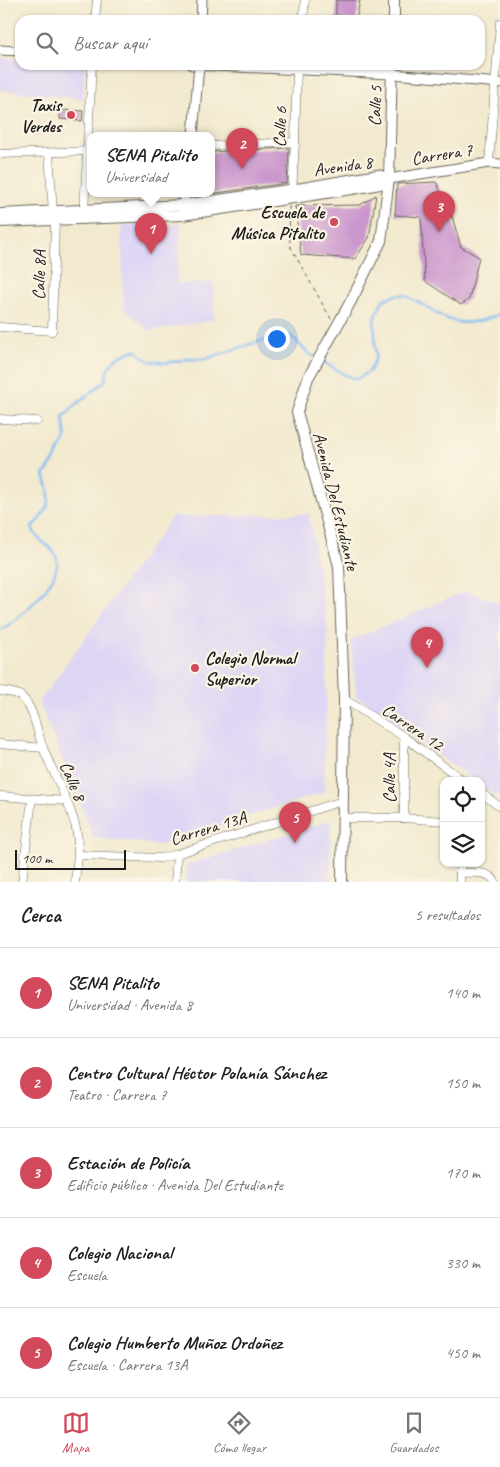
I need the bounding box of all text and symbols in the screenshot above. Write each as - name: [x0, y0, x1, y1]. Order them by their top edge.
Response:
- search box: [15, 15, 485, 70]
- icon: search: [33, 29, 61, 57]
- text: Buscar aquí: [73, 31, 147, 55]
- street label: Calle 5: [363, 84, 387, 127]
- place label: Taxis Verdes: [21, 94, 63, 137]
- street label: Calle 6: [268, 105, 292, 148]
- marker: Taxis Verdes: [65, 109, 77, 121]
- pin: 2: [226, 128, 258, 169]
- popup: [87, 132, 215, 197]
- street label: Carrera 7: [410, 138, 475, 170]
- text: SENA Pitalito: [105, 143, 197, 167]
- street label: Avenida 8: [312, 151, 376, 181]
- text: Universidad: [105, 167, 167, 187]
- pin: 3: [423, 191, 455, 232]
- place label: Escuela de Música Pitalito: [231, 201, 326, 244]
- pin: 1: [135, 213, 167, 254]
- marker: Escuela de Música Pitalito: [328, 216, 340, 228]
- street label: Calle 8A: [28, 249, 50, 300]
- your location: [264, 326, 290, 352]
- street label: Avenida Del Estudiante: [308, 430, 364, 573]
- pin: 4: [411, 627, 443, 668]
- place label: Colegio Normal Superior: [205, 647, 299, 690]
- marker: Colegio Normal Superior: [189, 662, 201, 674]
- street label: Carrera 12: [378, 698, 450, 757]
- street label: Calle 4A: [378, 752, 400, 803]
- street label: Calle 8: [55, 758, 92, 806]
- map controls: [440, 777, 485, 867]
- button: locate: [440, 777, 485, 822]
- pin: 5: [279, 802, 311, 843]
- street label: Carrera 13A: [167, 806, 250, 850]
- button: layers: [440, 822, 485, 867]
- scale bar: [15, 847, 126, 870]
- text: 100 m: [22, 850, 52, 867]
- text: Cerca: [20, 902, 61, 928]
- text: 5 resultados: [415, 905, 480, 925]
- text: SENA Pitalito: [67, 971, 159, 995]
- text: 1: [32, 983, 40, 1003]
- text: 140 m: [446, 983, 480, 1003]
- text: Universidad · Avenida 8: [67, 995, 192, 1015]
- text: Centro Cultural Héctor Polanía Sánchez: [67, 1061, 326, 1085]
- text: 2: [32, 1073, 40, 1093]
- text: 150 m: [446, 1073, 480, 1093]
- text: Teatro · Carrera 7: [67, 1085, 167, 1105]
- text: Estación de Policía: [67, 1151, 189, 1175]
- text: 3: [32, 1163, 40, 1183]
- text: 170 m: [446, 1163, 480, 1183]
- text: Edificio público · Avenida Del Estudiante: [67, 1175, 283, 1195]
- text: Colegio Nacional: [67, 1241, 172, 1265]
- text: 4: [32, 1253, 40, 1273]
- text: 330 m: [446, 1253, 480, 1273]
- text: Escuela: [67, 1265, 107, 1285]
- text: Colegio Humberto Muñoz Ordoñez: [67, 1331, 282, 1355]
- text: 5: [33, 1343, 39, 1363]
- text: 450 m: [446, 1343, 480, 1363]
- text: Escuela · Carrera 13A: [67, 1355, 188, 1375]
- tab: Mapa: [62, 1409, 90, 1456]
- tab: Cómo llegar: [213, 1409, 266, 1456]
- tab: Guardados: [389, 1409, 438, 1456]

